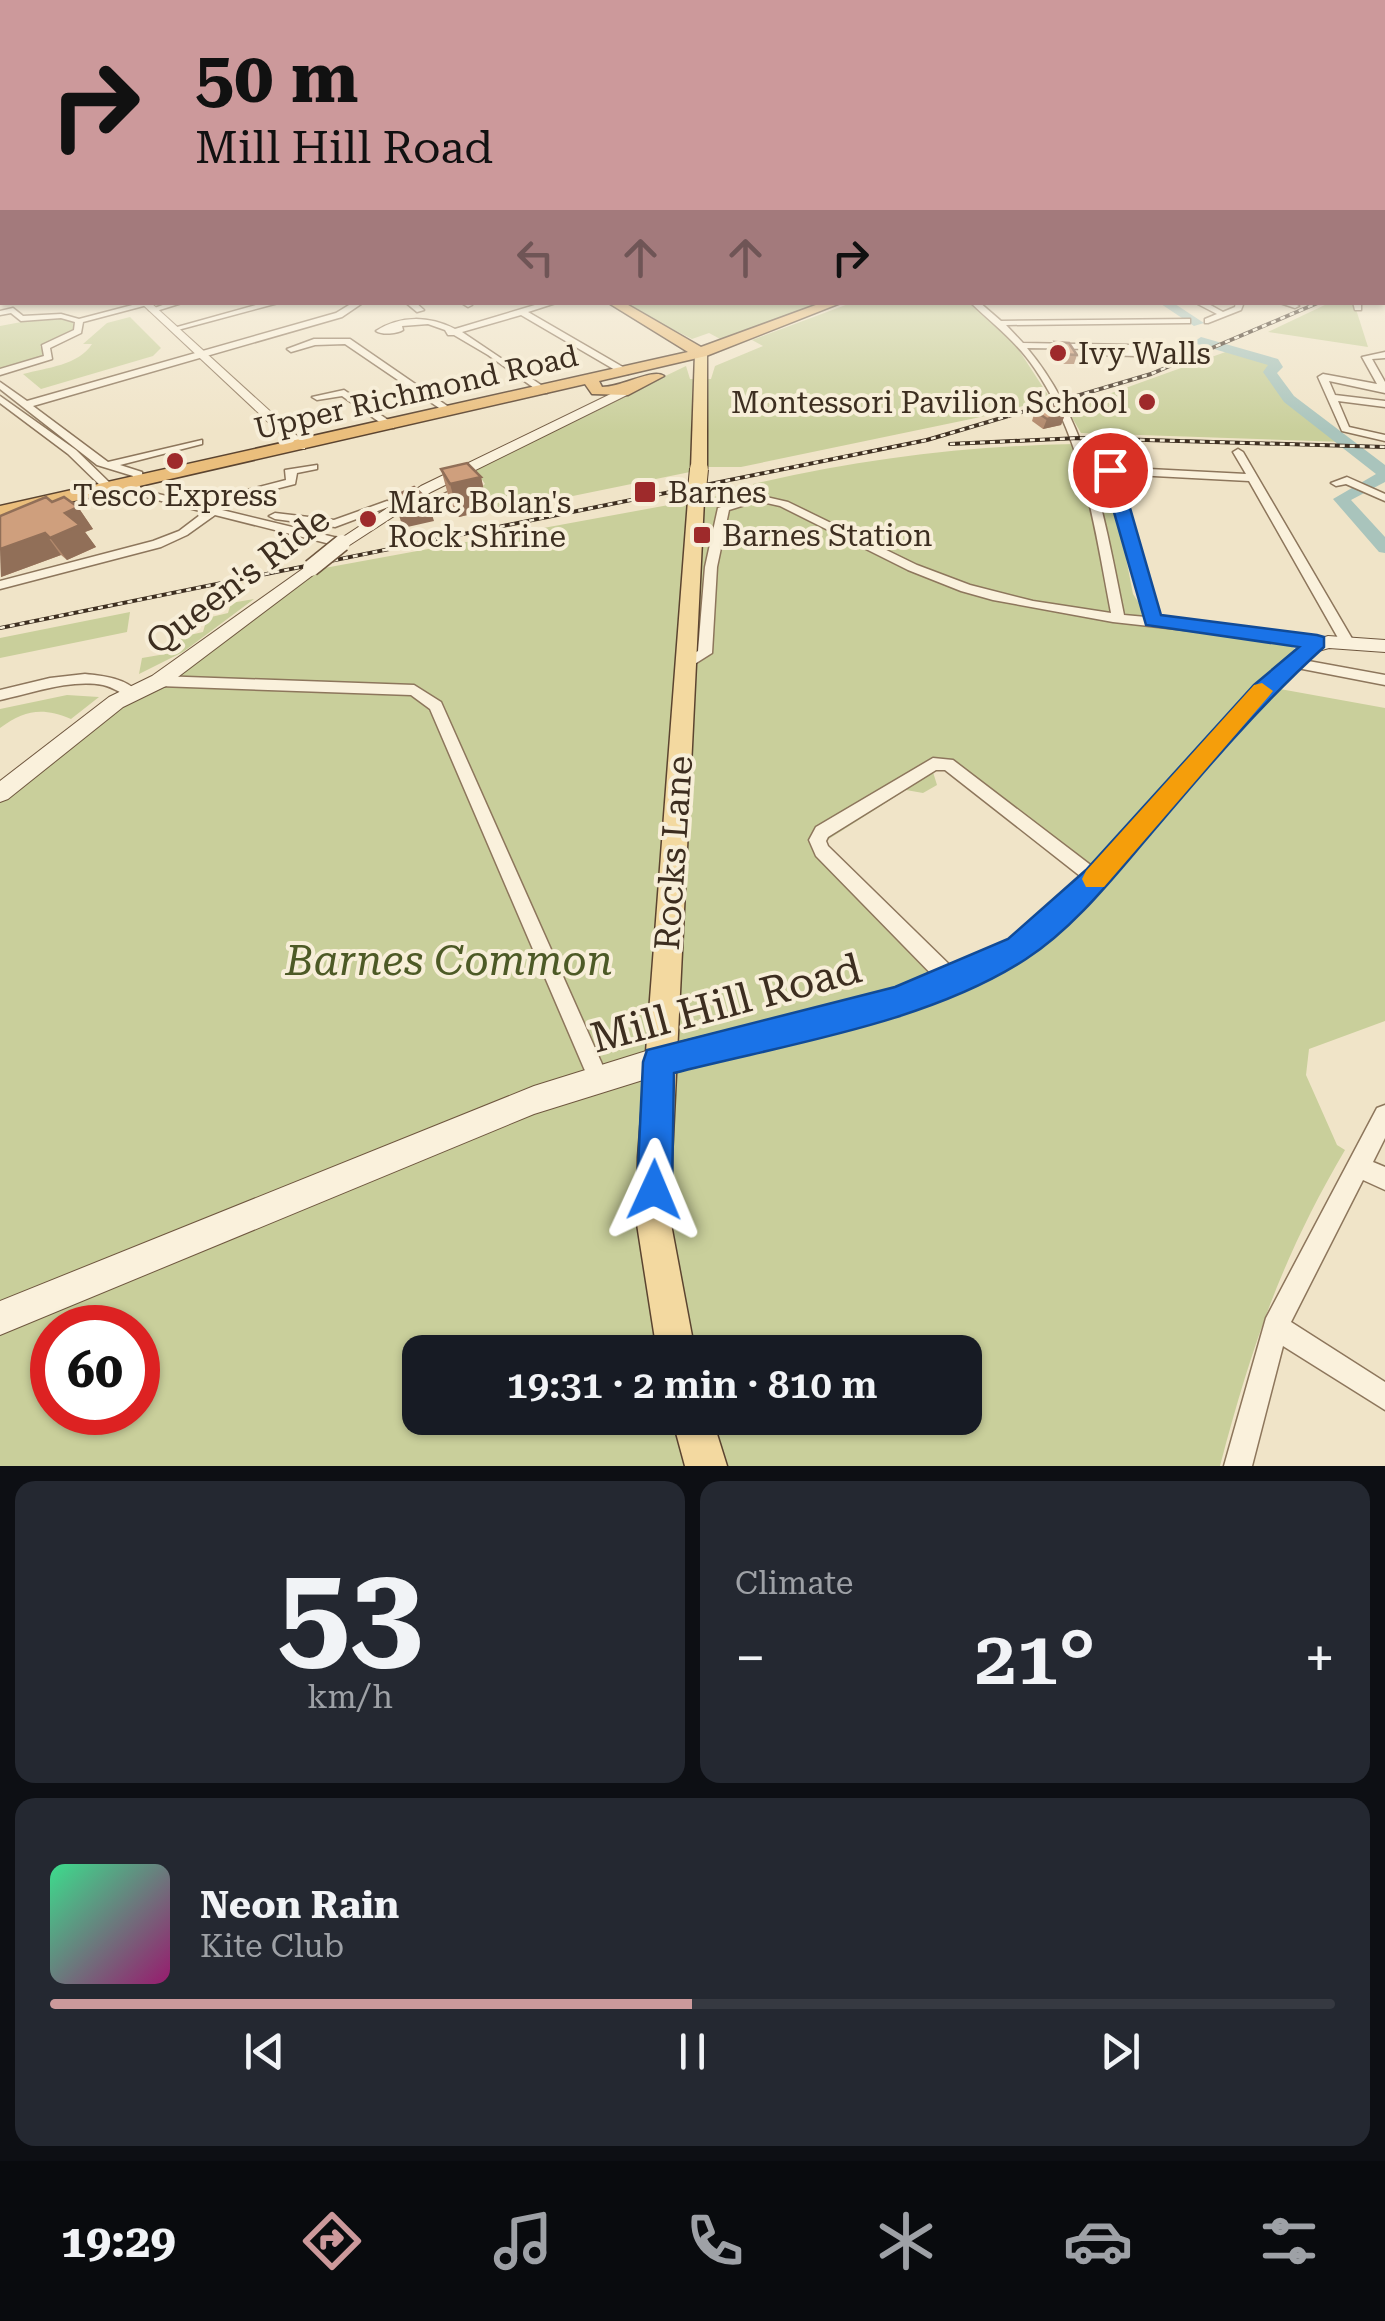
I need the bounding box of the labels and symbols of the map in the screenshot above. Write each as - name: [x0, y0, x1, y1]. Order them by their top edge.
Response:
- place label: Ivy Walls: [1078, 336, 1211, 371]
- street label: Upper Richmond Road: [251, 338, 581, 446]
- marker: Ivy Walls: [1047, 342, 1069, 364]
- place label: Montessori Pavilion School: [731, 385, 1127, 420]
- marker: Montessori Pavilion School: [1136, 391, 1158, 413]
- pin: [1068, 428, 1153, 513]
- marker: Tesco Express: [164, 450, 186, 472]
- place label: Barnes: [668, 475, 767, 510]
- place label: Tesco Express: [73, 478, 277, 513]
- marker: Barnes: [632, 479, 658, 505]
- place label: Marc Bolan's Rock Shrine: [388, 485, 571, 554]
- street label: Queen's Ride: [138, 499, 338, 663]
- marker: Marc Bolan's Rock Shrine: [357, 508, 379, 530]
- place label: Barnes Station: [722, 518, 932, 553]
- marker: Barnes Station: [691, 524, 713, 546]
- street label: Rocks Lane: [647, 754, 701, 952]
- park label: Barnes Common: [284, 936, 613, 985]
- street label: Mill Hill Road: [585, 943, 867, 1063]
- position arrow: [602, 1138, 706, 1242]
- speed limit sign: 60: [30, 1305, 160, 1435]

